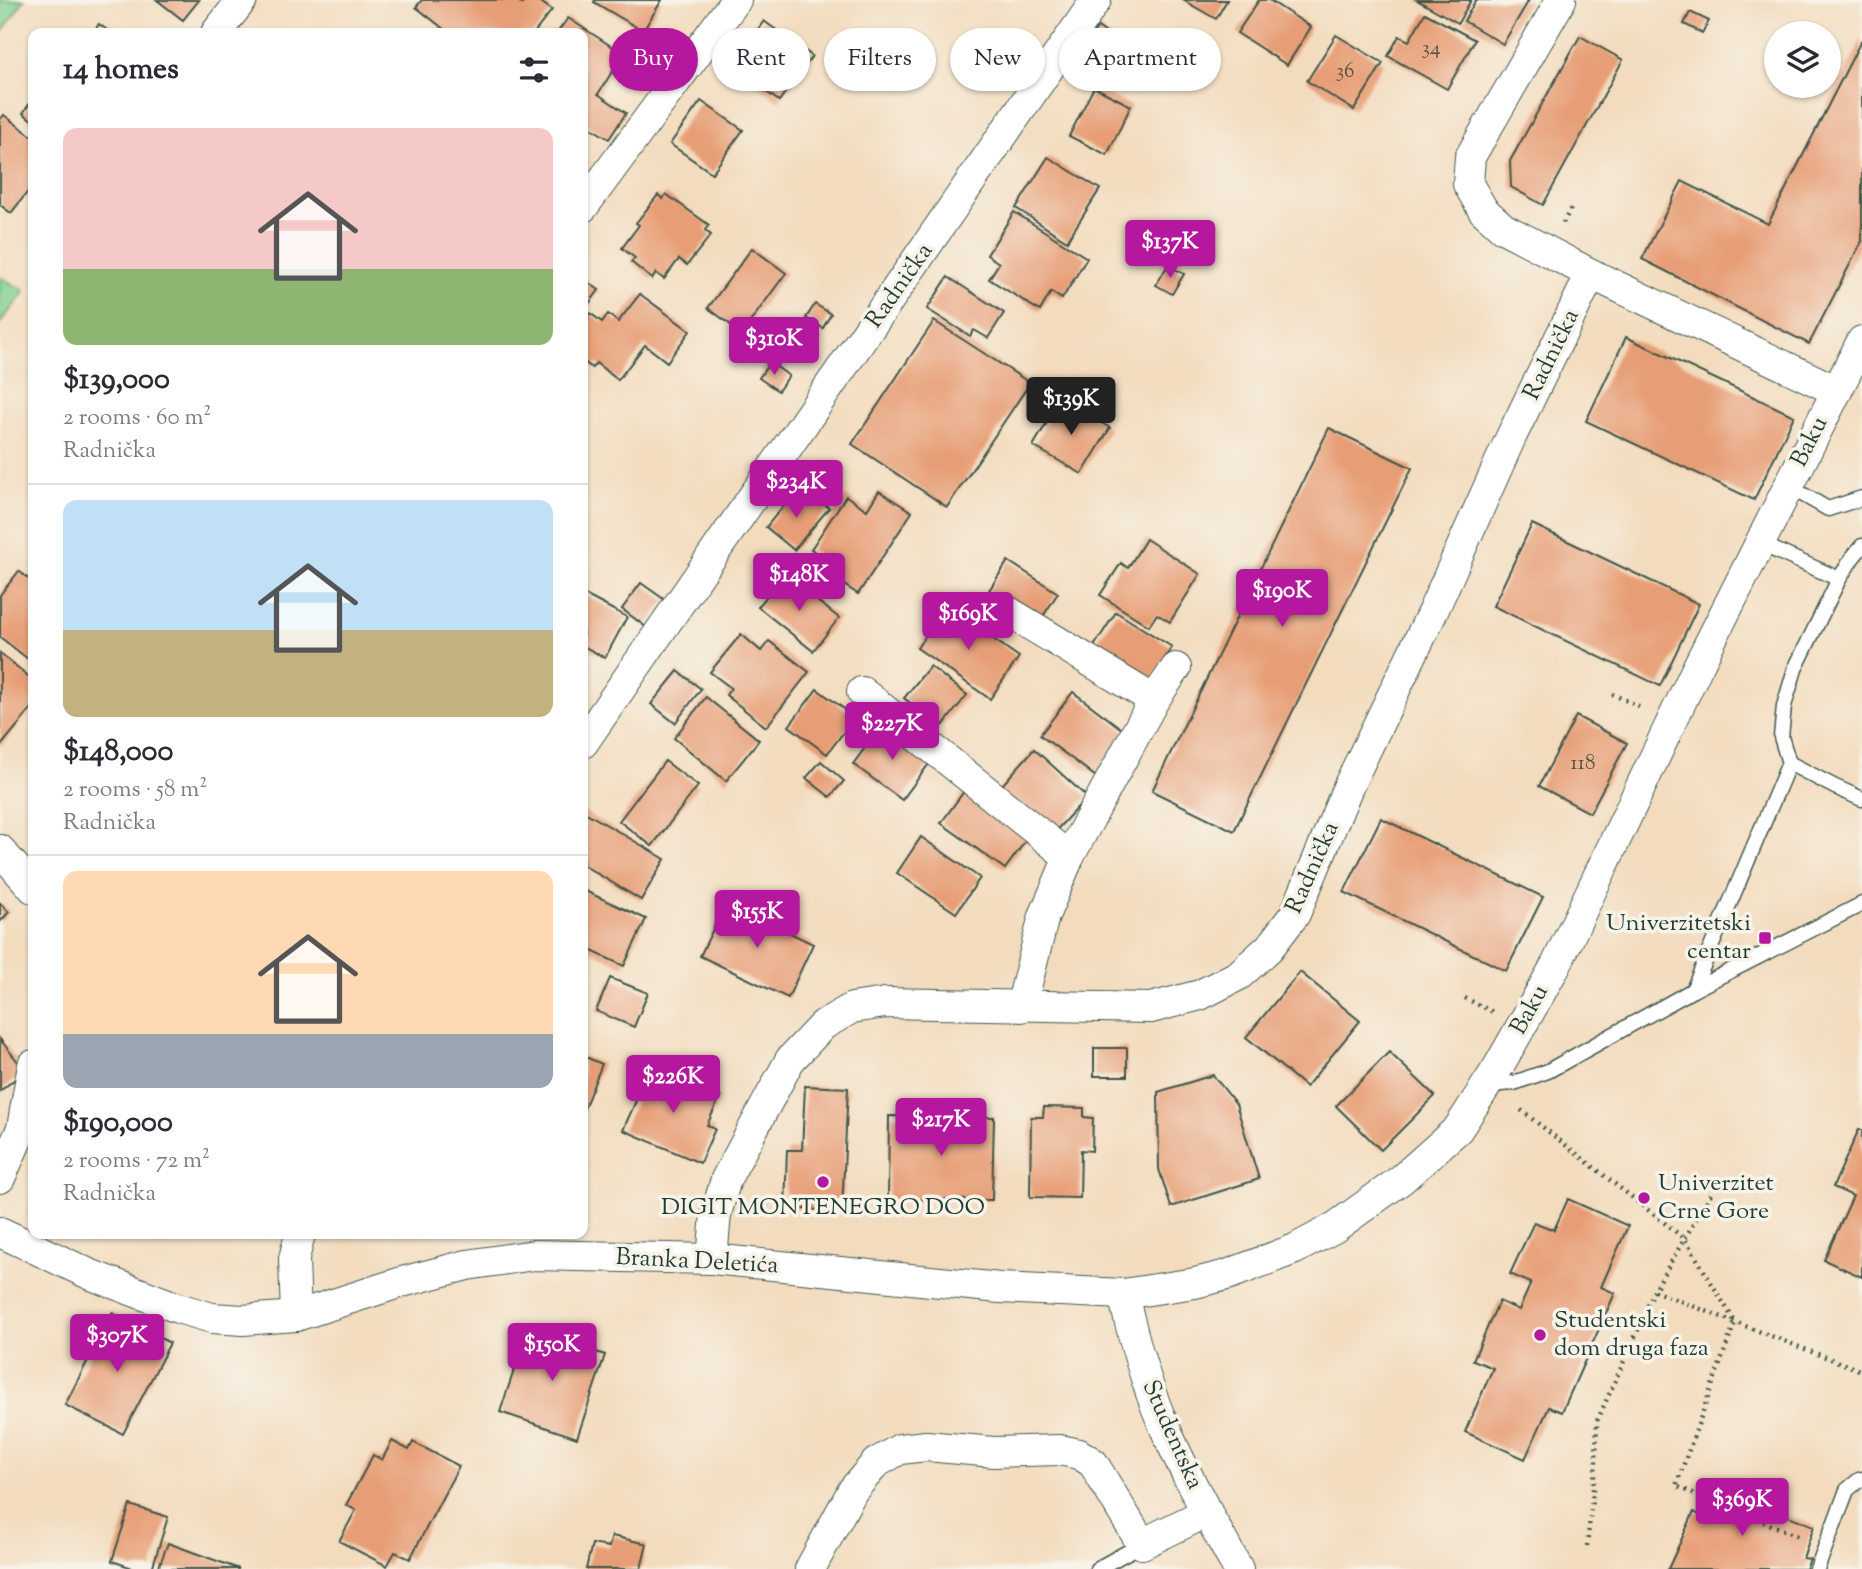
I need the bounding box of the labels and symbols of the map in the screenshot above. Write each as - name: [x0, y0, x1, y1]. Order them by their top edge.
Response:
- house number: 34: [1421, 34, 1441, 64]
- house number: 36: [1336, 57, 1354, 87]
- pin: $137K: [1121, 220, 1219, 280]
- street label: Radnička: [858, 236, 942, 336]
- street label: Radnička: [1515, 304, 1589, 406]
- pin: $310K: [725, 318, 823, 377]
- pin: $139K: [1022, 378, 1120, 437]
- street label: Baku: [1783, 411, 1837, 473]
- pin: $234K: [747, 461, 845, 520]
- pin: $148K: [750, 554, 848, 613]
- pin: $190K: [1233, 570, 1331, 629]
- pin: $169K: [919, 592, 1017, 652]
- pin: $227K: [843, 702, 941, 762]
- house number: 118: [1571, 749, 1595, 779]
- street label: Radnička: [1278, 817, 1348, 919]
- pin: $155K: [708, 890, 806, 950]
- place label: Univerzitetski centar: [1606, 907, 1751, 969]
- marker: Univerzitetski centar: [1757, 930, 1773, 946]
- street label: Baku: [1502, 979, 1558, 1041]
- pin: $226K: [624, 1056, 722, 1115]
- pin: $217K: [892, 1098, 990, 1158]
- place label: Univerzitet Crne Gore: [1658, 1167, 1774, 1229]
- marker: DIGIT MONTENEGRO DOO: [815, 1174, 831, 1190]
- marker: Univerzitet Crne Gore: [1636, 1190, 1652, 1206]
- place label: DIGIT MONTENEGRO DOO: [661, 1191, 985, 1225]
- street label: Branka Deletića: [615, 1241, 779, 1283]
- place label: Studentski dom druga faza: [1554, 1304, 1709, 1366]
- pin: $307K: [68, 1314, 166, 1374]
- pin: $150K: [503, 1324, 601, 1383]
- marker: Studentski dom druga faza: [1532, 1327, 1548, 1343]
- street label: Studentska: [1133, 1375, 1211, 1495]
- pin: $369K: [1693, 1478, 1791, 1538]

